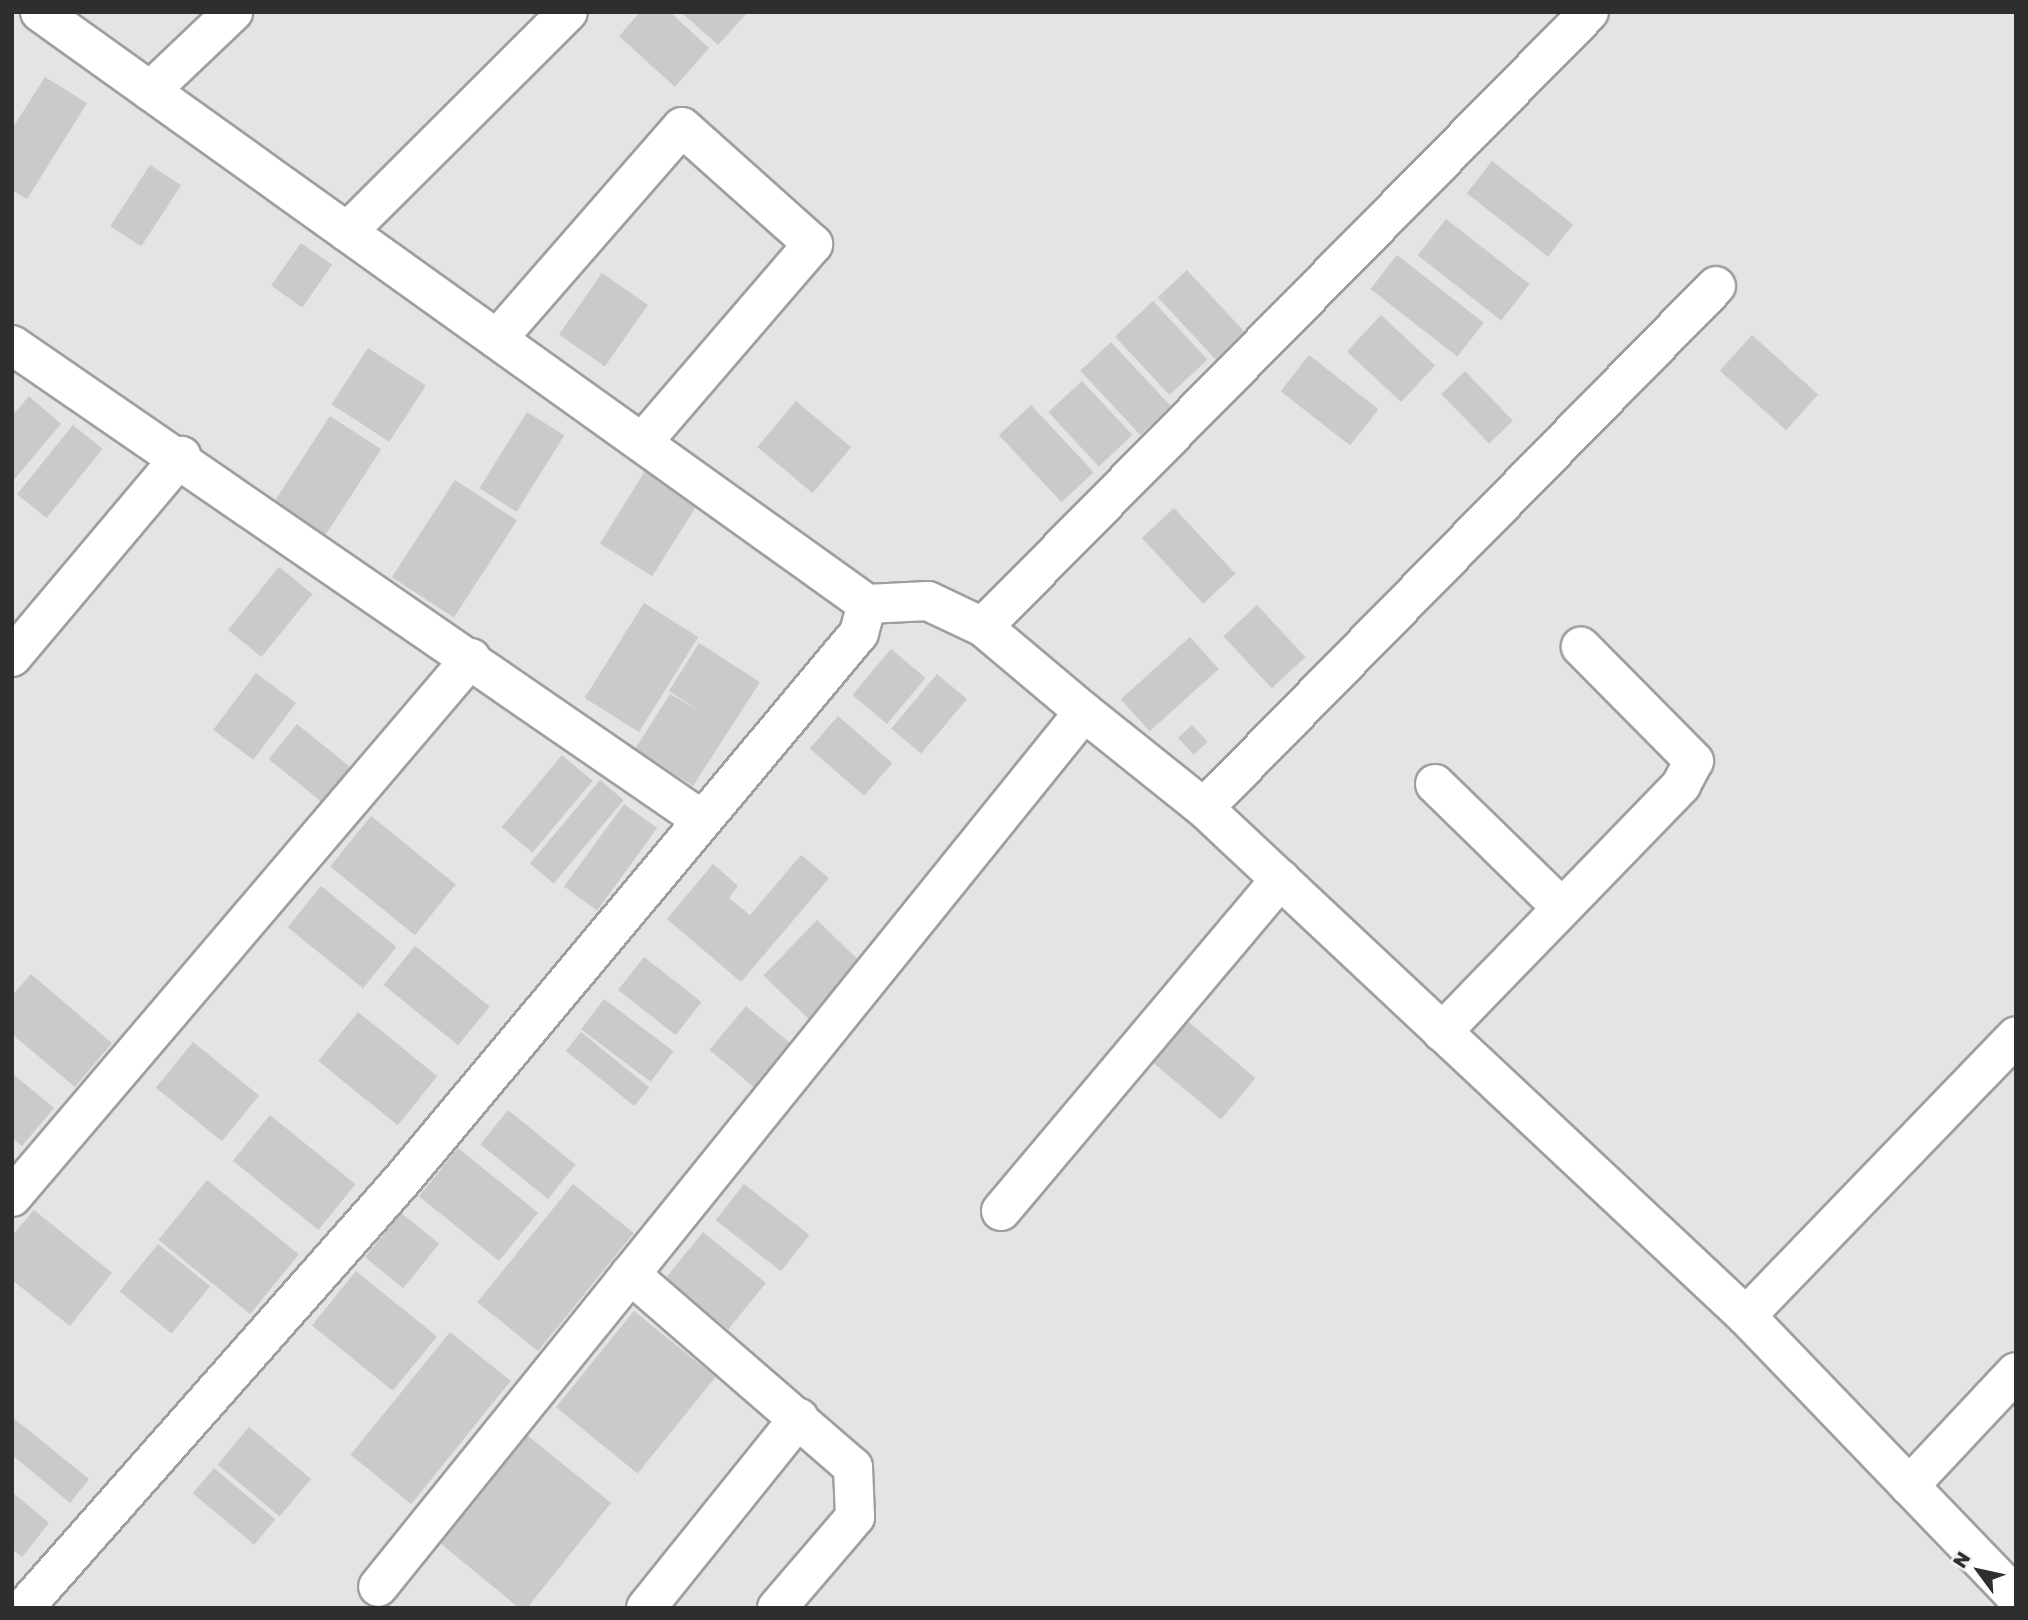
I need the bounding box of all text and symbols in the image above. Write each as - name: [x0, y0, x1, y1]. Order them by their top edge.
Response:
- north arrow: [1944, 1536, 2014, 1606]
- text: N: [1947, 1547, 1975, 1572]

